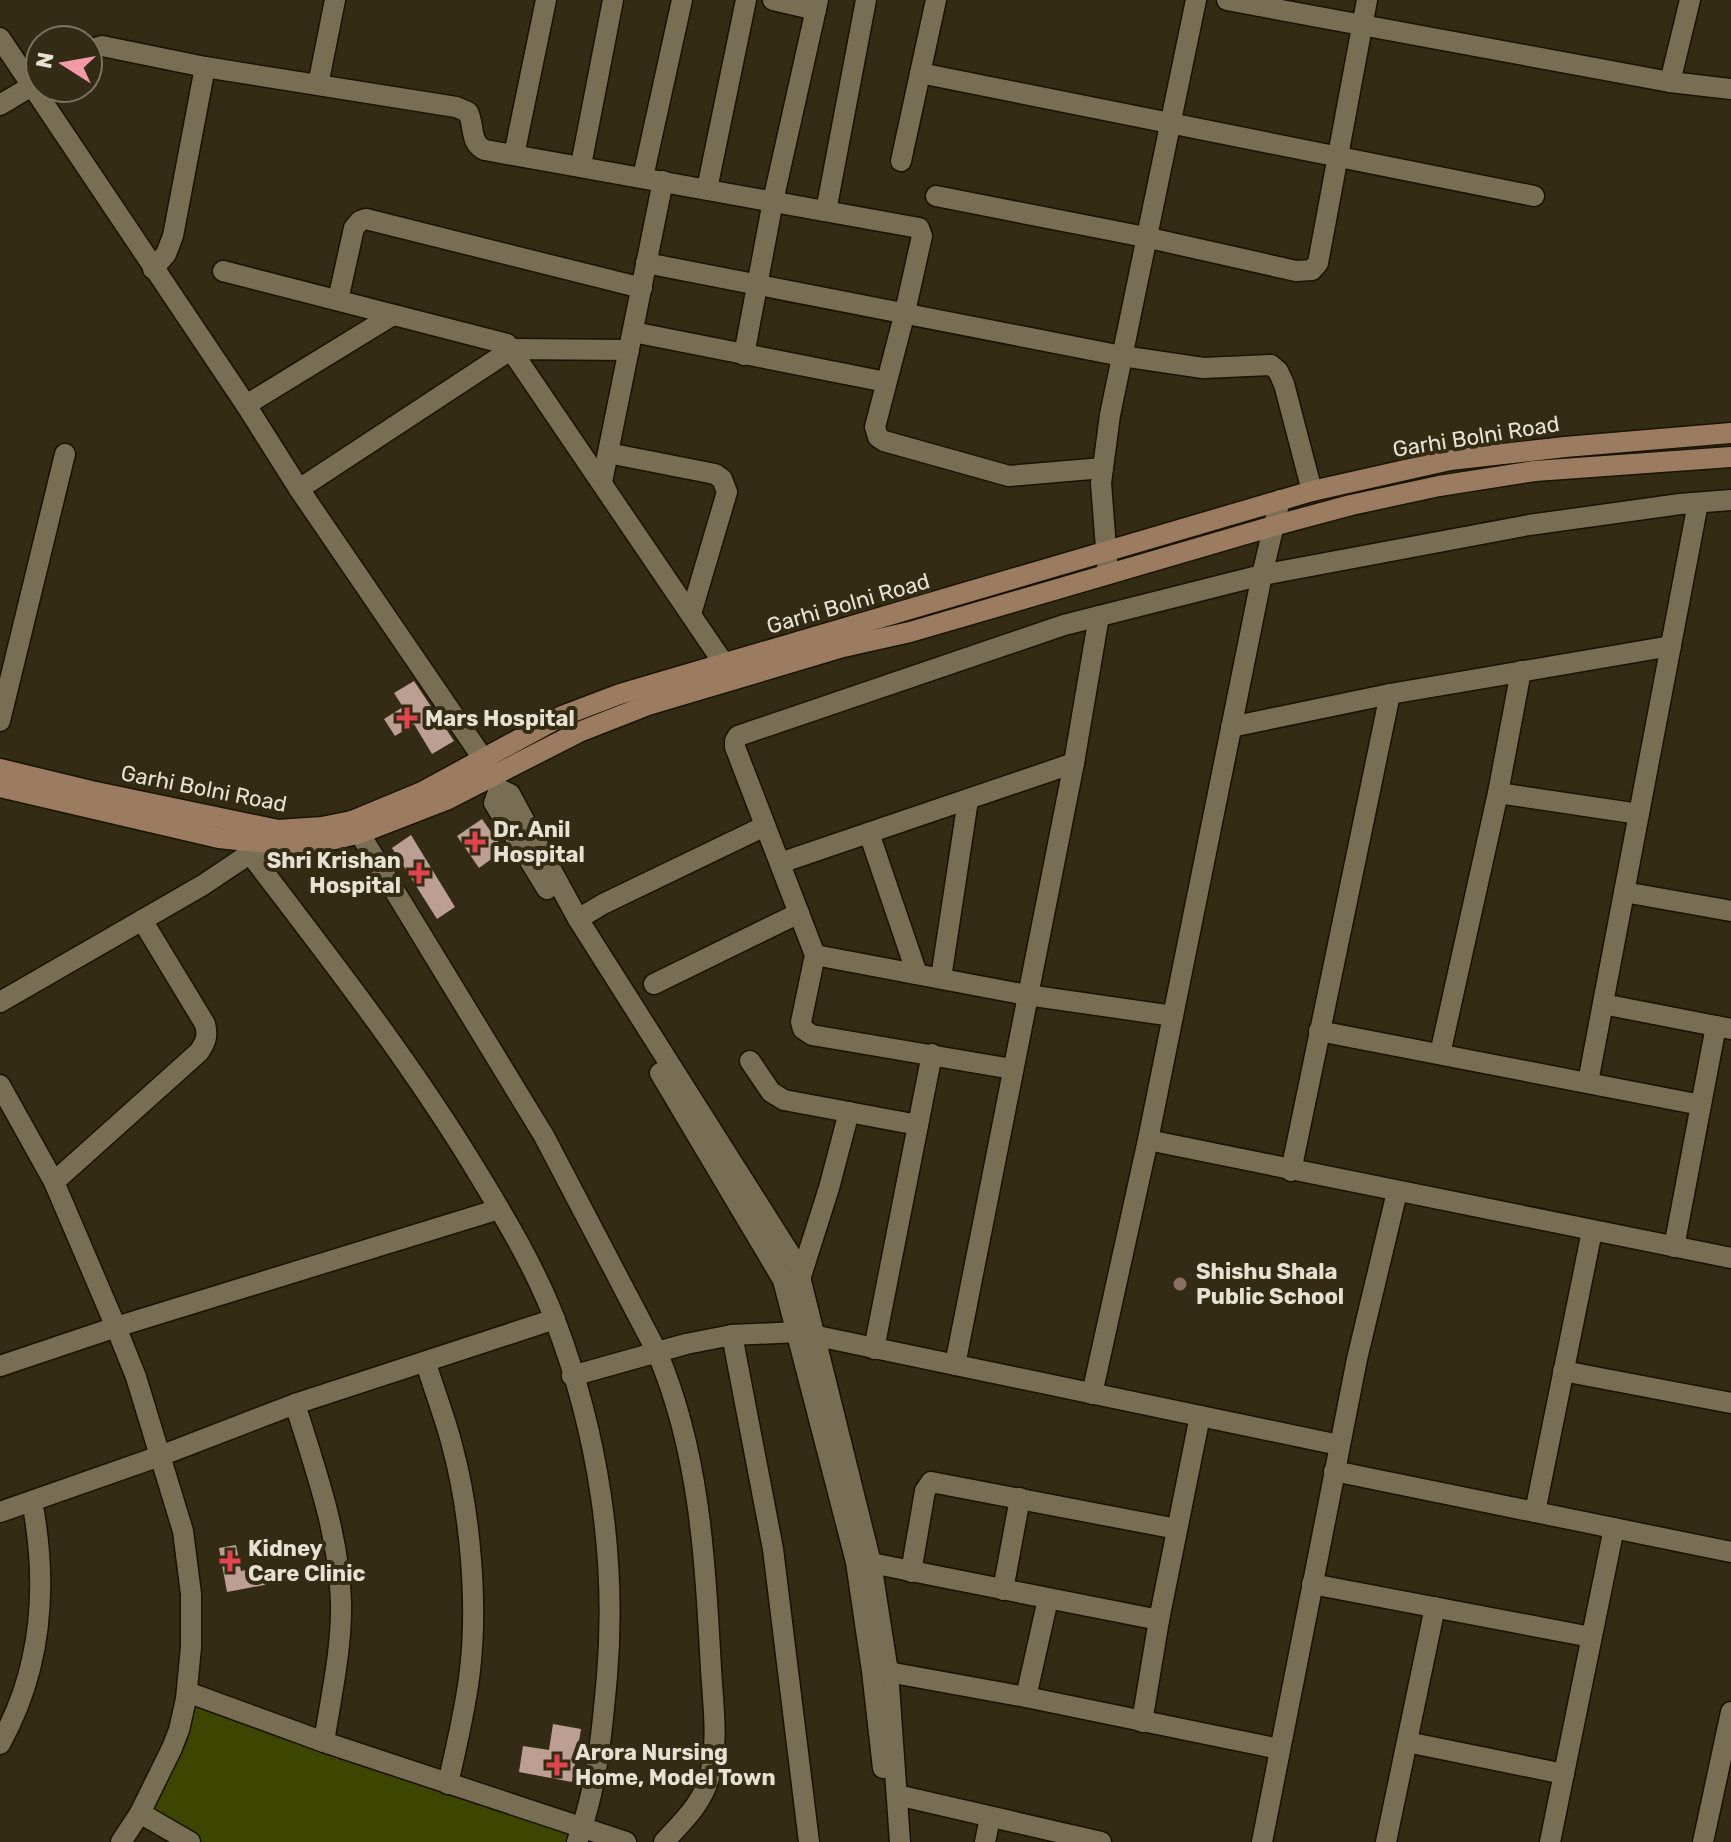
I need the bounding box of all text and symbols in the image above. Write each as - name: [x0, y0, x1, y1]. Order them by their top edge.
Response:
- north arrow: [24, 24, 104, 104]
- text: N: [30, 50, 60, 71]
- street label: Garhi Bolni Road: [1391, 410, 1561, 463]
- street label: Garhi Bolni Road: [763, 567, 933, 640]
- place label: Mars Hospital: [425, 705, 575, 732]
- marker: Mars Hospital: [396, 707, 418, 729]
- street label: Garhi Bolni Road: [119, 759, 289, 818]
- place label: Dr. Anil Hospital: [493, 816, 585, 868]
- marker: Dr. Anil Hospital: [464, 831, 486, 853]
- place label: Shri Krishan Hospital: [267, 847, 401, 899]
- marker: Shri Krishan Hospital: [408, 862, 430, 884]
- place label: Shishu Shala Public School: [1196, 1258, 1344, 1310]
- marker: Shishu Shala Public School: [1171, 1275, 1189, 1293]
- place label: Kidney Care Clinic: [248, 1535, 366, 1587]
- marker: Kidney Care Clinic: [219, 1550, 241, 1572]
- place label: Arora Nursing Home, Model Town: [575, 1739, 776, 1791]
- marker: Arora Nursing Home, Model Town: [546, 1754, 568, 1776]

